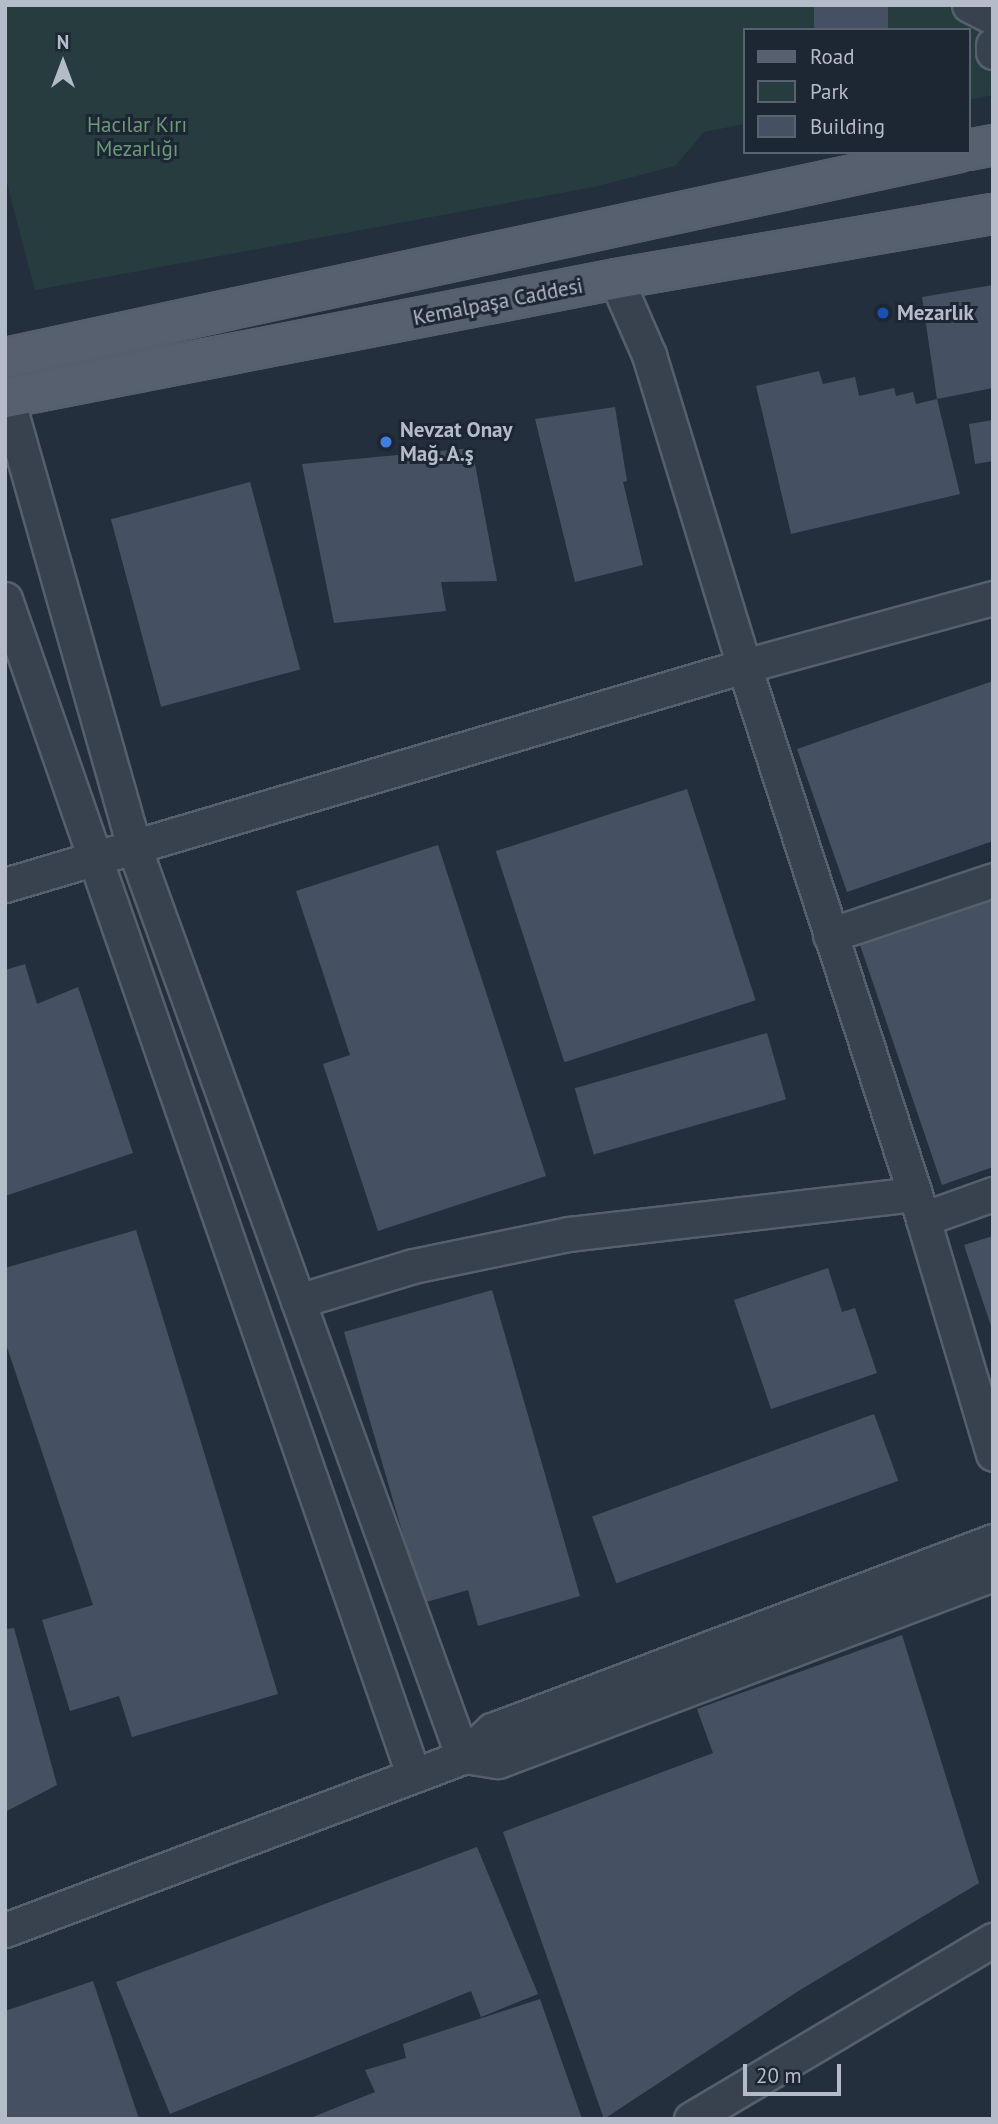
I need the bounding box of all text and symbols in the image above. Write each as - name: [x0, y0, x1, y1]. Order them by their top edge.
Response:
- north arrow: [28, 28, 98, 98]
- legend: [743, 28, 970, 154]
- text: N: [57, 30, 69, 54]
- text: Road: [810, 43, 854, 70]
- text: Park: [810, 78, 849, 105]
- park label: Hacılar Kırı Mezarlığı: [87, 112, 187, 162]
- text: Building: [810, 113, 885, 140]
- street label: Kemalpaşa Caddesi: [411, 273, 585, 331]
- place label: Mezarlık: [897, 300, 974, 326]
- marker: Mezarlık: [875, 305, 891, 321]
- place label: Nevzat Onay Mağ. A.ş: [400, 417, 513, 467]
- marker: Nevzat Onay Mağ. A.ş: [378, 434, 394, 450]
- scale bar: [746, 2050, 844, 2094]
- text: 20 m: [756, 2062, 802, 2089]

